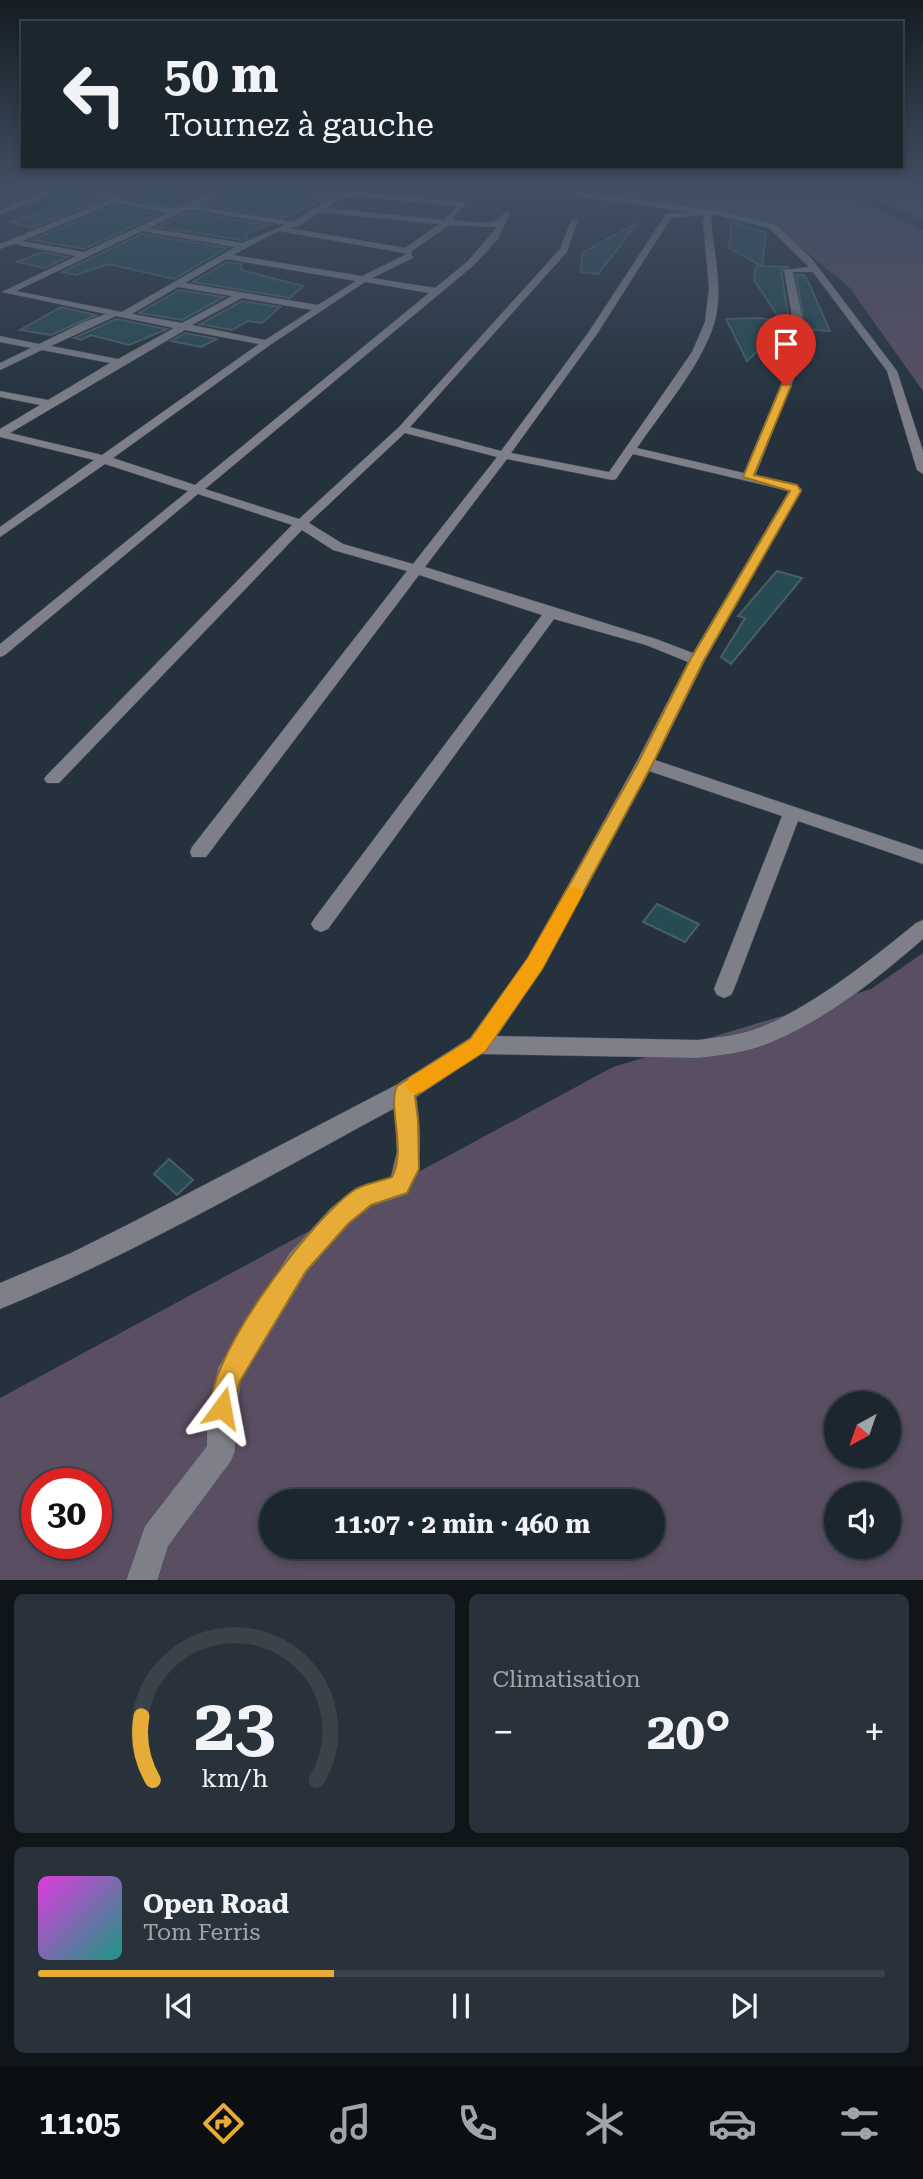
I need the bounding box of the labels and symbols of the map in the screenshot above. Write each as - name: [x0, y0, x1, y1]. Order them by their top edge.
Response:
- pin: [756, 314, 816, 386]
- position arrow: [185, 1371, 259, 1445]
- north arrow: [824, 1391, 901, 1468]
- speed limit sign: 30: [21, 1468, 112, 1559]

